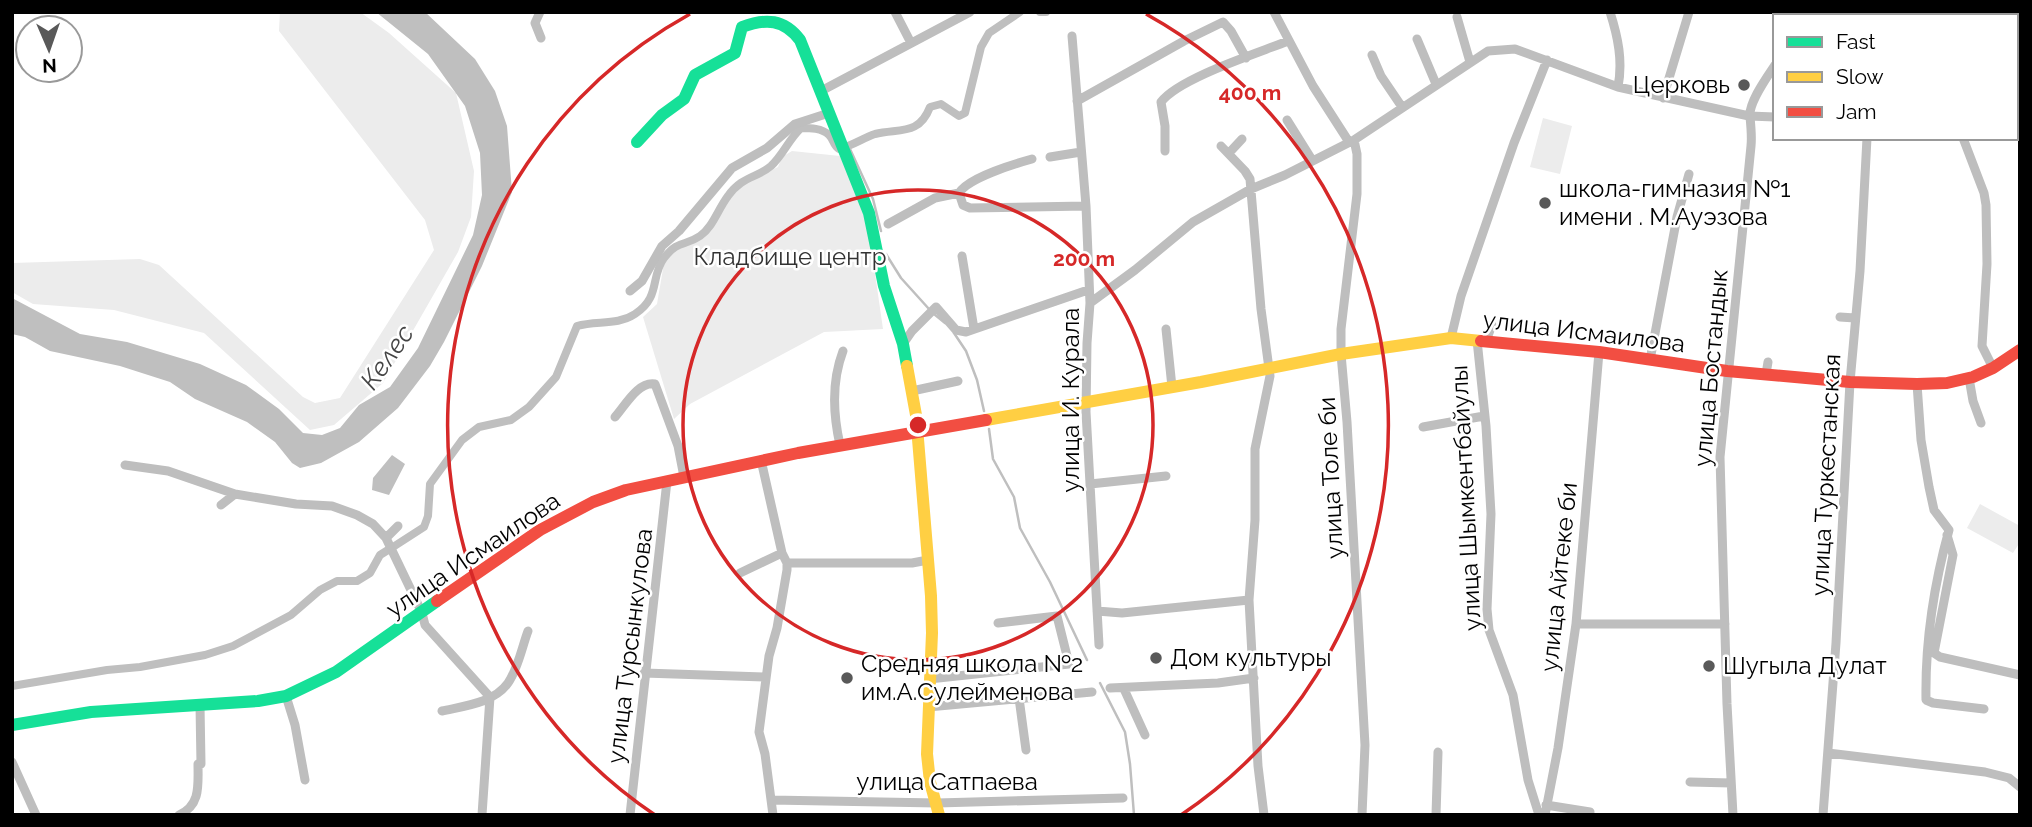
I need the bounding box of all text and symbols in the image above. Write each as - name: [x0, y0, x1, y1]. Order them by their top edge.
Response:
- north arrow: [14, 14, 84, 84]
- legend: [1773, 14, 2018, 140]
- text: Fast: [1836, 29, 1876, 54]
- text: N: [42, 55, 57, 77]
- text: Slow: [1836, 64, 1884, 89]
- place label: Церковь: [1633, 70, 1730, 99]
- marker: Церковь: [1736, 77, 1752, 93]
- text: 400 m: [1219, 80, 1281, 105]
- text: Jam: [1836, 99, 1877, 124]
- place label: школа-гимназия №1 имени . М.Ауэзова: [1559, 174, 1790, 231]
- marker: школа-гимназия №1 имени . М.Ауэзова: [1537, 195, 1553, 211]
- park label: Кладбище центр: [694, 242, 886, 271]
- text: 200 m: [1053, 246, 1115, 271]
- street label: улица Бостандык: [1687, 268, 1734, 468]
- street label: улица Исмаилова: [1481, 305, 1687, 358]
- street label: улица И. Курала: [1056, 308, 1085, 492]
- water label: Келес: [354, 319, 420, 395]
- street label: улица Туркестанская: [1805, 353, 1846, 597]
- street label: улица Шымкентбайулы: [1444, 364, 1487, 632]
- street label: улица Толе би: [1312, 396, 1349, 560]
- centre of rings: [906, 413, 930, 437]
- street label: улица Айтеке би: [1534, 481, 1583, 673]
- street label: улица Исмаилова: [380, 486, 565, 623]
- street label: улица Турсынкулова: [601, 527, 658, 765]
- place label: Дом культуры: [1170, 643, 1332, 672]
- place label: Средняя школа №2 им.А.Сулейменова: [861, 649, 1083, 706]
- marker: Дом культуры: [1148, 650, 1164, 666]
- place label: Шугыла Дулат: [1723, 651, 1887, 680]
- marker: Шугыла Дулат: [1701, 658, 1717, 674]
- marker: Средняя школа №2 им.А.Сулейменова: [839, 670, 855, 686]
- street label: улица Сатпаева: [856, 767, 1038, 796]

